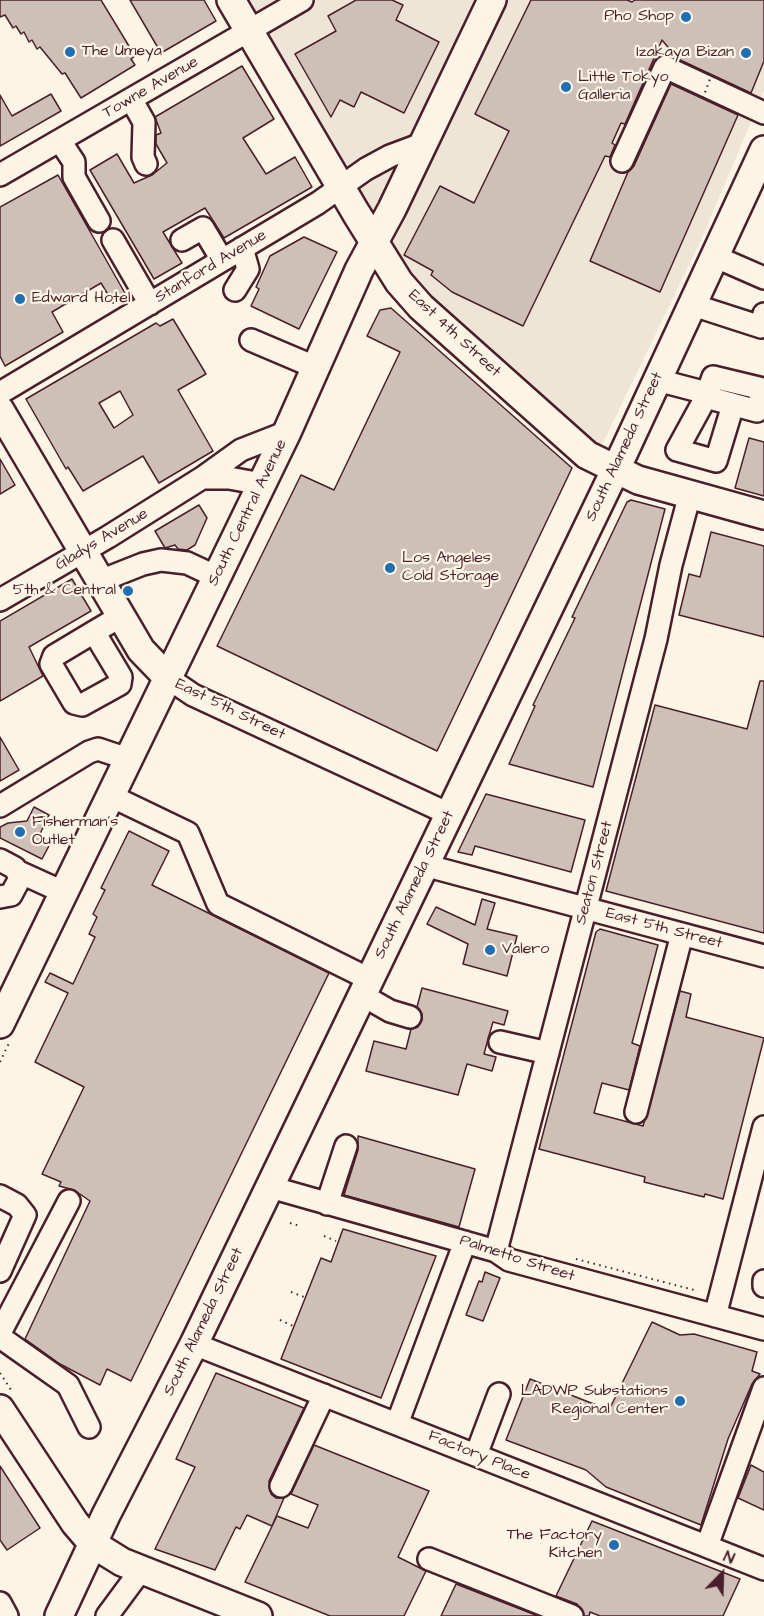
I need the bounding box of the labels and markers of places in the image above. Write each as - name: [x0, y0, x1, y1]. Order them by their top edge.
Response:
- place label: Pho Shop: [604, 7, 674, 27]
- marker: Pho Shop: [679, 10, 693, 24]
- place label: The Umeya: [82, 42, 162, 62]
- place label: Izakaya Bizan: [636, 43, 734, 63]
- marker: The Umeya: [63, 45, 77, 59]
- marker: Izakaya Bizan: [739, 46, 753, 60]
- place label: Little Tokyo Galleria: [578, 68, 669, 106]
- marker: Little Tokyo Galleria: [559, 80, 573, 94]
- place label: Edward Hotel: [32, 289, 131, 309]
- marker: Edward Hotel: [13, 292, 27, 306]
- place label: Los Angeles Cold Storage: [402, 549, 499, 587]
- marker: Los Angeles Cold Storage: [383, 561, 397, 575]
- place label: 5th & Central: [13, 581, 116, 601]
- marker: 5th & Central: [121, 584, 135, 598]
- place label: Fisherman's Outlet: [32, 813, 118, 851]
- marker: Fisherman's Outlet: [13, 825, 27, 839]
- place label: Valero: [502, 940, 549, 960]
- marker: Valero: [483, 943, 497, 957]
- place label: LADWP Substations Regional Center: [521, 1382, 668, 1420]
- marker: LADWP Substations Regional Center: [673, 1394, 687, 1408]
- place label: The Factory Kitchen: [507, 1526, 602, 1564]
- marker: The Factory Kitchen: [607, 1538, 621, 1552]

